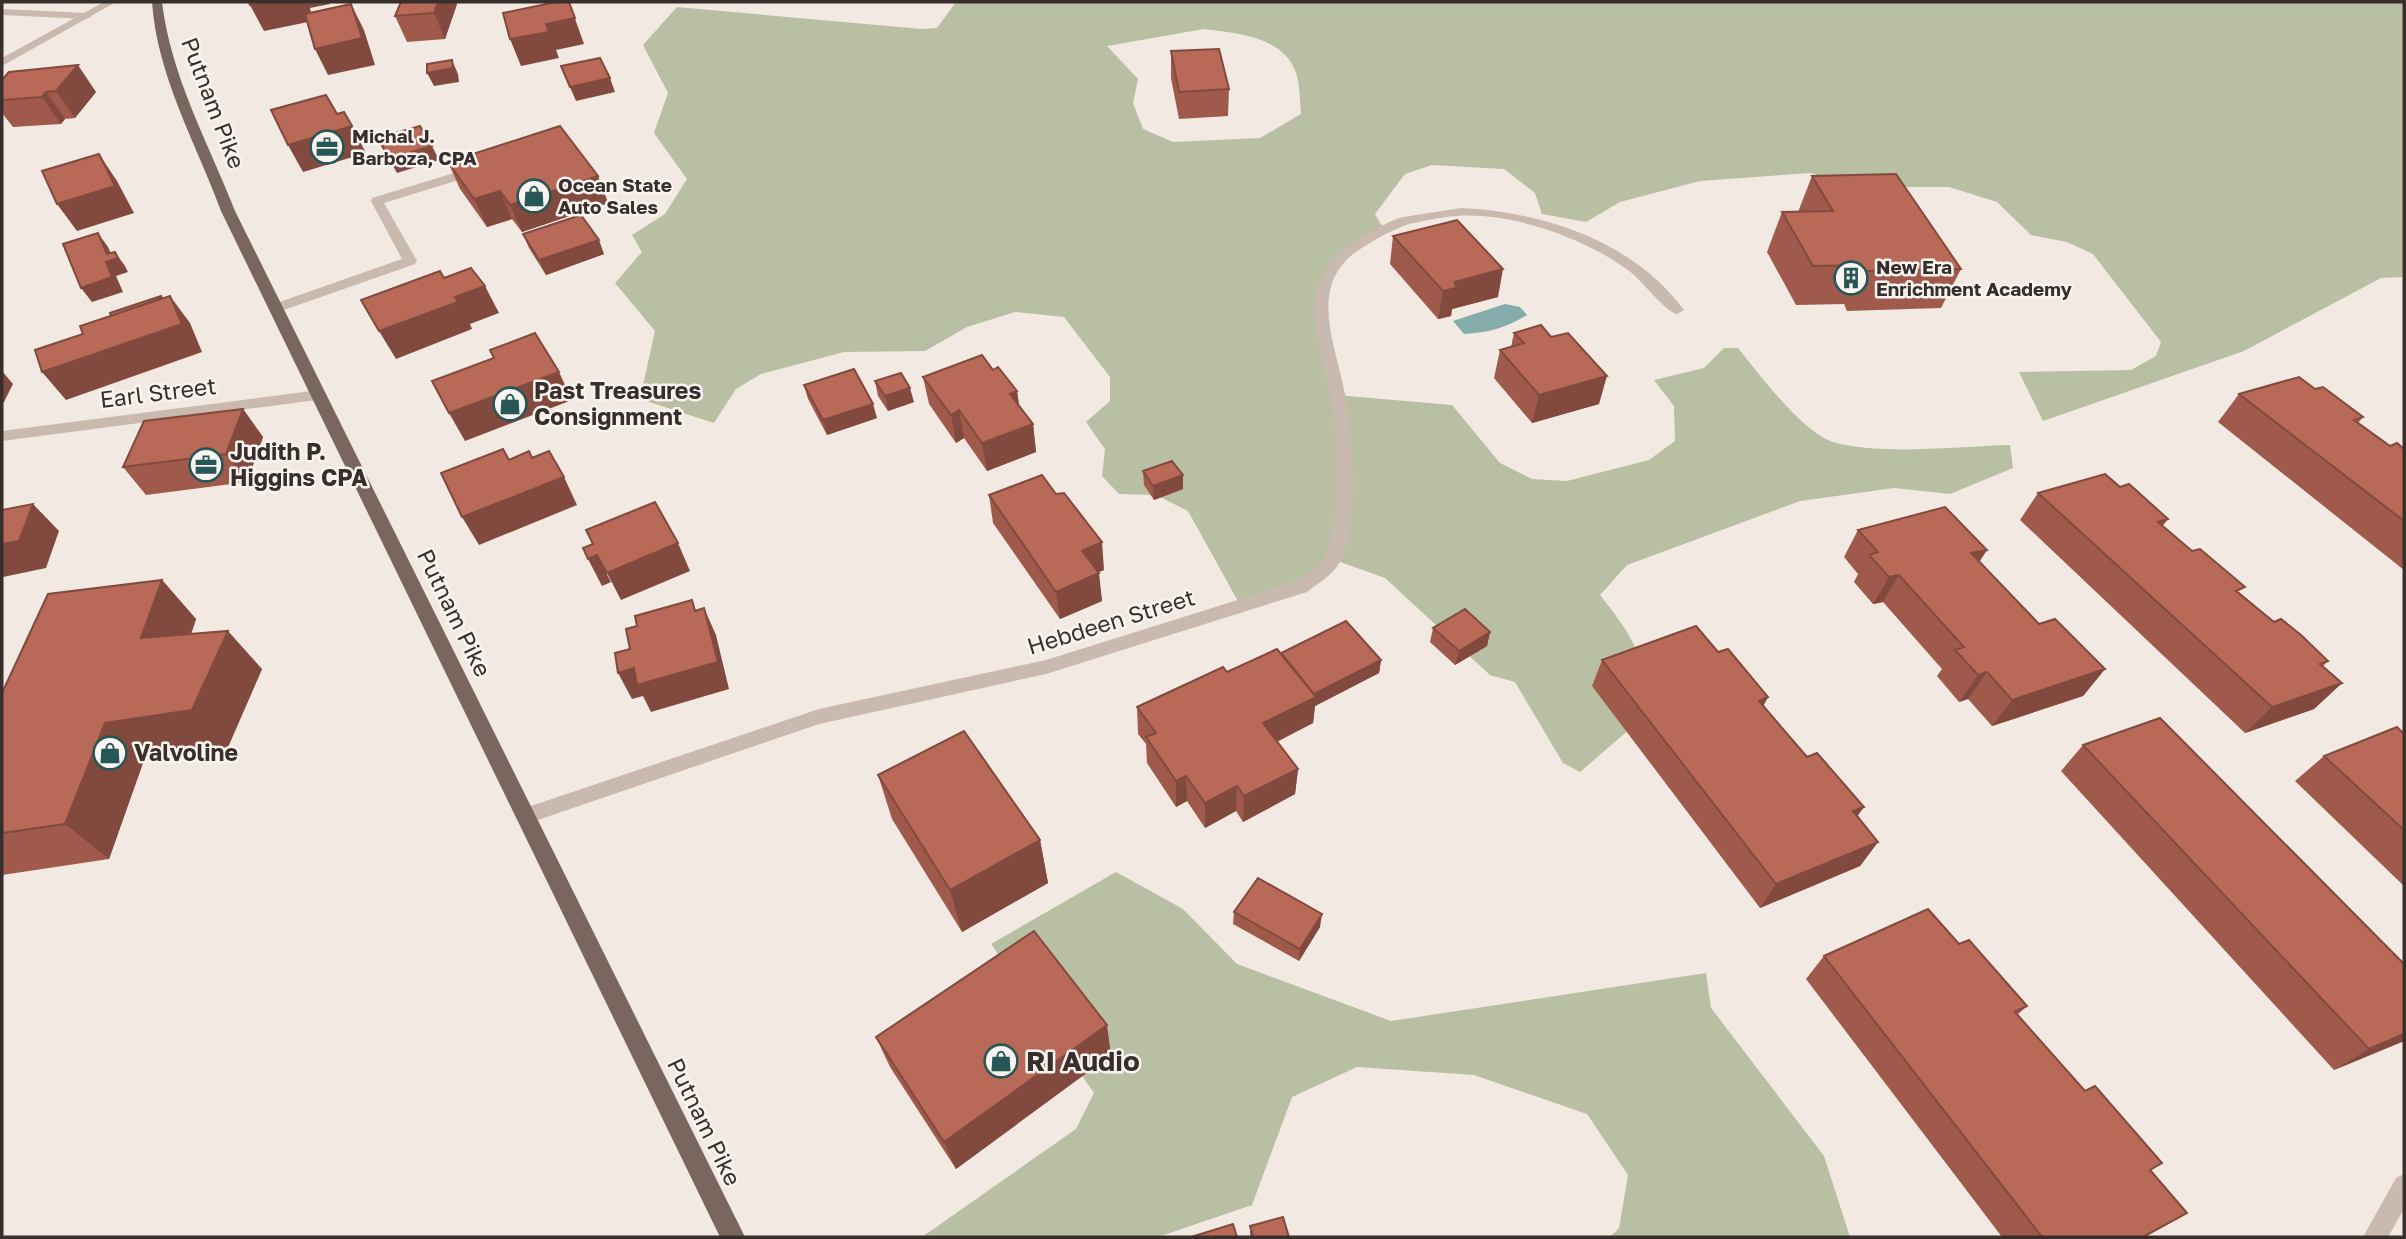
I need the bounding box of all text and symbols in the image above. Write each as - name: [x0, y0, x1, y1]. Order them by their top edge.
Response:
- street label: Putnam Pike: [176, 33, 252, 172]
- place label: Michal J. Barboza, CPA: [352, 124, 477, 169]
- office icon: Michal J. Barboza, CPA: [308, 128, 346, 166]
- place label: Ocean State Auto Sales: [558, 173, 672, 218]
- shop icon: Ocean State Auto Sales: [515, 177, 553, 215]
- place label: New Era Enrichment Academy: [1876, 255, 2073, 300]
- building icon: New Era Enrichment Academy: [1832, 259, 1870, 297]
- street label: Earl Street: [98, 371, 218, 413]
- place label: Past Treasures Consignment: [534, 376, 701, 430]
- shop icon: Past Treasures Consignment: [491, 385, 529, 423]
- place label: Judith P. Higgins CPA: [230, 437, 368, 491]
- office icon: Judith P. Higgins CPA: [187, 446, 225, 484]
- street label: Putnam Pike: [412, 544, 498, 681]
- street label: Hebdeen Street: [1024, 582, 1198, 660]
- shop icon: Valvoline: [91, 734, 129, 772]
- place label: Valvoline: [134, 738, 238, 766]
- shop icon: RI Audio: [982, 1042, 1020, 1080]
- place label: RI Audio: [1026, 1044, 1140, 1077]
- street label: Putnam Pike: [662, 1053, 748, 1190]

